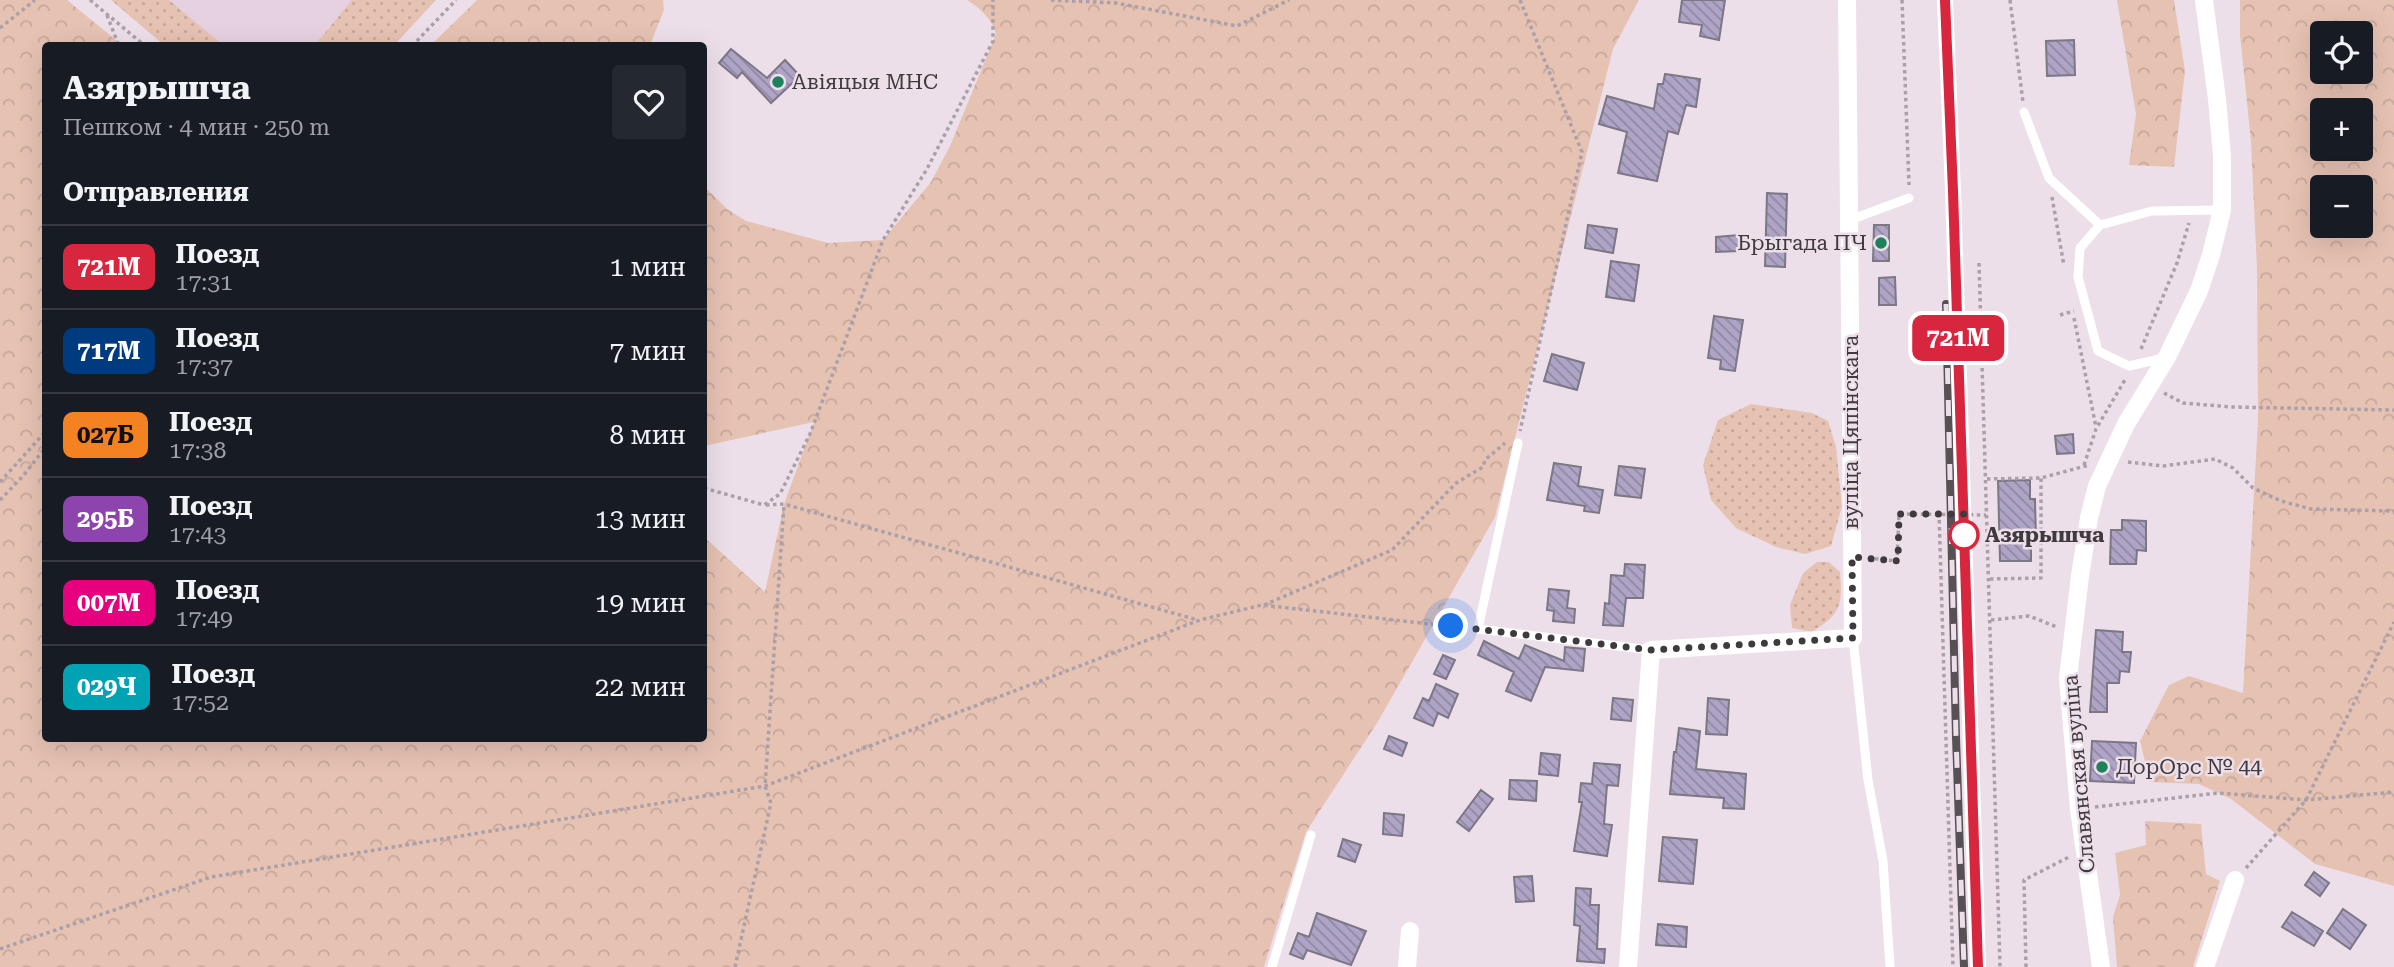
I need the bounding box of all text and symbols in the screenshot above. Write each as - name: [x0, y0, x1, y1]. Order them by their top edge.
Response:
- map controls: [2310, 21, 2373, 238]
- button: locate: [2310, 21, 2373, 84]
- button: heart: [612, 65, 686, 139]
- text: Азярышча: [63, 68, 251, 107]
- place label: Авіяцыя МНС: [792, 70, 938, 94]
- marker: Авіяцыя МНС: [770, 74, 786, 90]
- button: +: [2310, 98, 2373, 161]
- text: Пешком · 4 мин · 250 m: [63, 114, 330, 141]
- button: −: [2310, 175, 2373, 238]
- text: Отправления: [63, 177, 249, 207]
- place label: Брыгада ПЧ: [1737, 231, 1867, 255]
- marker: Брыгада ПЧ: [1873, 235, 1889, 251]
- text: Поезд: [176, 239, 259, 269]
- text: 1 мин: [609, 252, 686, 282]
- text: 721М: [77, 253, 141, 281]
- text: 17:31: [176, 269, 233, 296]
- line badge: 721М: [1909, 315, 2007, 361]
- text: Поезд: [176, 323, 259, 353]
- text: 721М: [1926, 324, 1990, 352]
- street label: вуліца Цяпінскага: [1839, 334, 1863, 529]
- text: 7 мин: [609, 336, 686, 366]
- text: 717М: [77, 337, 141, 365]
- text: 17:37: [176, 353, 233, 380]
- text: Поезд: [169, 407, 253, 437]
- text: 8 мин: [609, 420, 686, 450]
- text: 027Б: [77, 421, 134, 449]
- text: 17:38: [169, 437, 226, 464]
- text: Поезд: [169, 491, 253, 521]
- text: 13 мин: [595, 504, 686, 534]
- text: 295Б: [77, 505, 134, 533]
- marker: Азярышча: [1949, 520, 1979, 550]
- text: 17:43: [169, 521, 226, 548]
- place label: Азярышча: [1985, 523, 2105, 547]
- text: Поезд: [176, 575, 259, 605]
- text: 19 мин: [595, 588, 686, 618]
- text: 007М: [77, 589, 141, 617]
- text: 17:49: [176, 605, 233, 632]
- your location: [1433, 608, 1468, 643]
- text: Поезд: [171, 659, 255, 689]
- text: 22 мин: [595, 672, 686, 702]
- text: 029Ч: [77, 673, 136, 701]
- street label: Славянская вуліца: [2058, 673, 2100, 874]
- text: 17:52: [171, 689, 229, 716]
- place label: ДорОрс № 44: [2116, 755, 2262, 779]
- marker: ДорОрс № 44: [2094, 759, 2110, 775]

